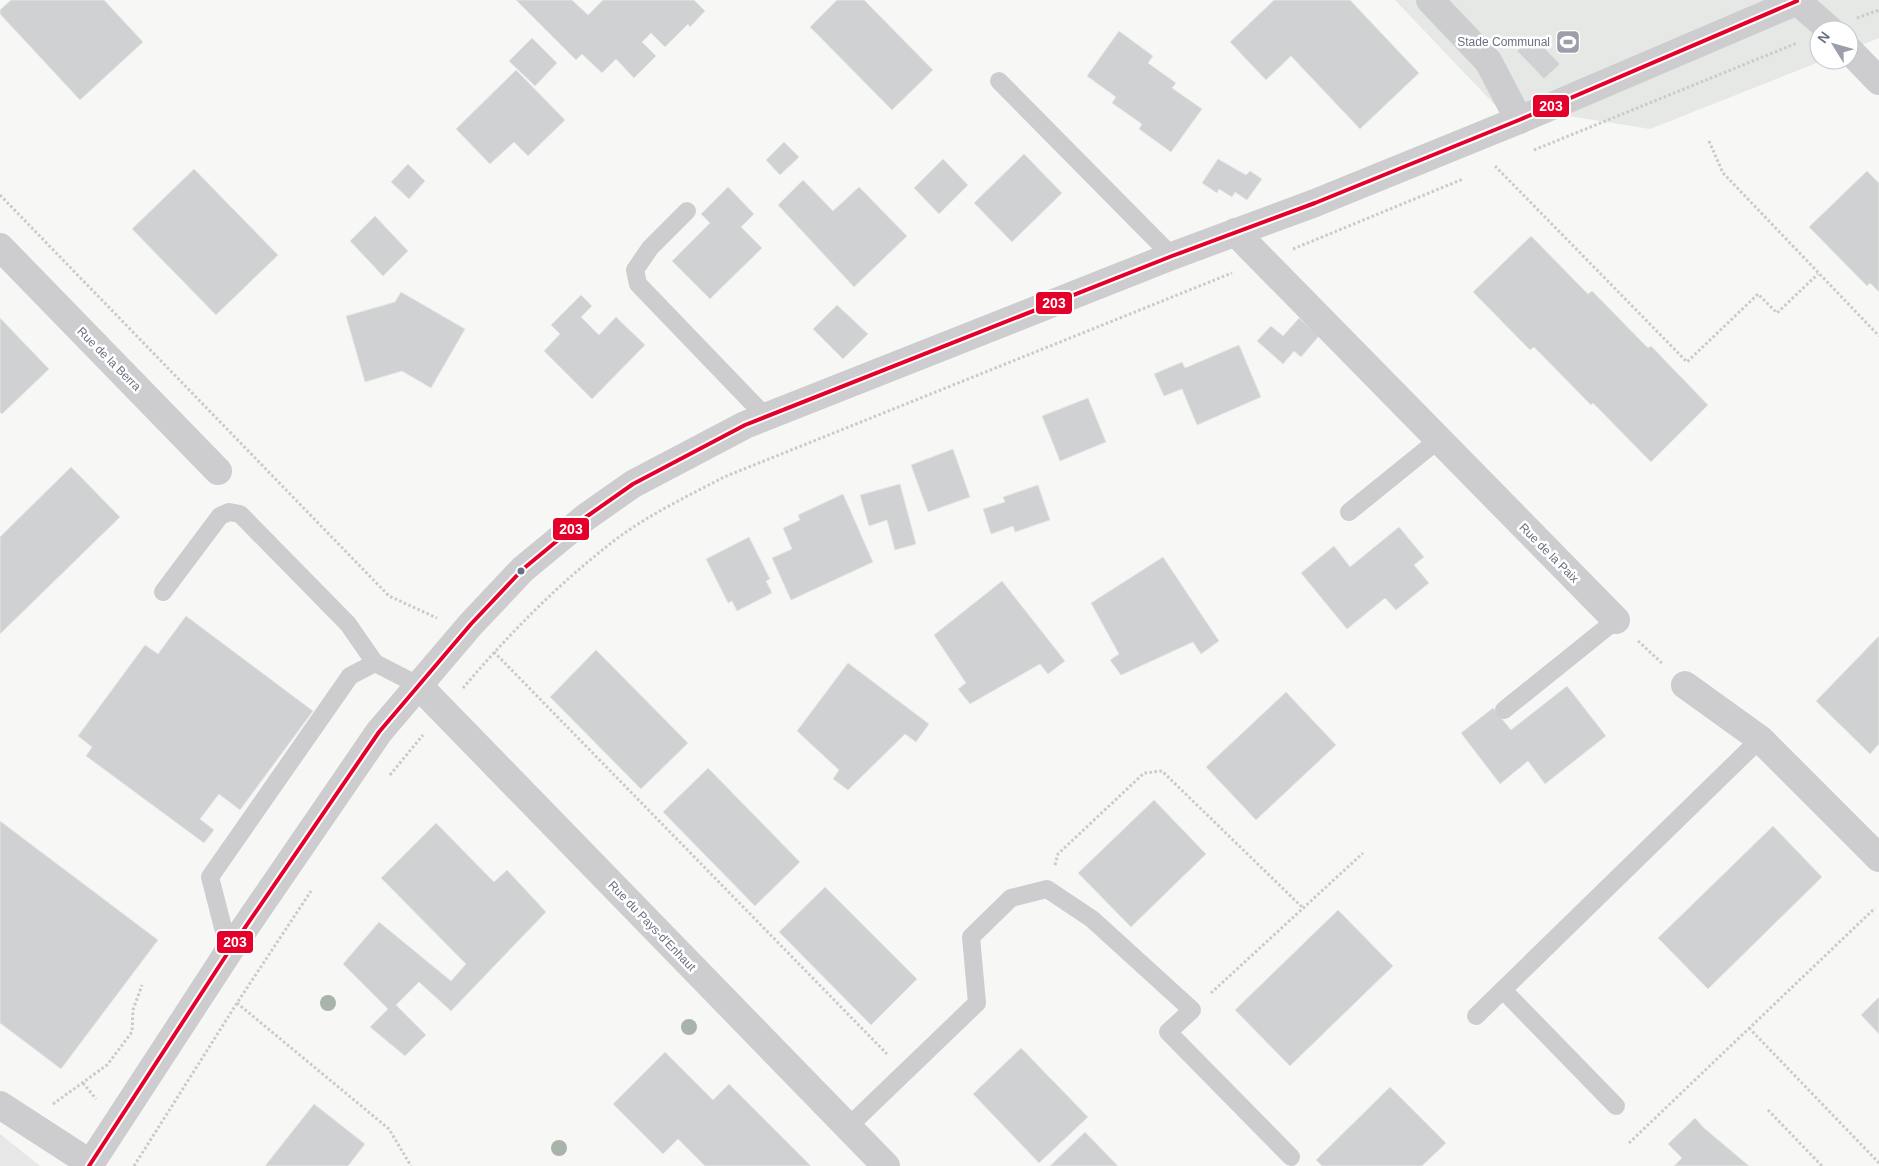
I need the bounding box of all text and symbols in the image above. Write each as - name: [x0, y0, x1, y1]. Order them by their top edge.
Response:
- north arrow: [1809, 20, 1859, 70]
- text: N: [1814, 28, 1833, 46]
- sports icon: Stade Communal: [1555, 29, 1581, 55]
- place label: Stade Communal: [1457, 35, 1550, 49]
- line badge: 203: [1532, 94, 1570, 118]
- text: 203: [1539, 98, 1563, 114]
- line badge: 203: [1035, 291, 1073, 315]
- text: 203: [1042, 295, 1066, 311]
- street label: Rue de la Berra: [74, 324, 144, 394]
- line badge: 203: [552, 517, 590, 541]
- street label: Rue de la Paix: [1516, 520, 1582, 586]
- text: 203: [559, 521, 583, 537]
- unlabelled marker: [516, 566, 526, 576]
- street label: Rue du Pays-d'Enhaut: [605, 878, 699, 974]
- line badge: 203: [216, 930, 254, 954]
- text: 203: [223, 934, 247, 950]

